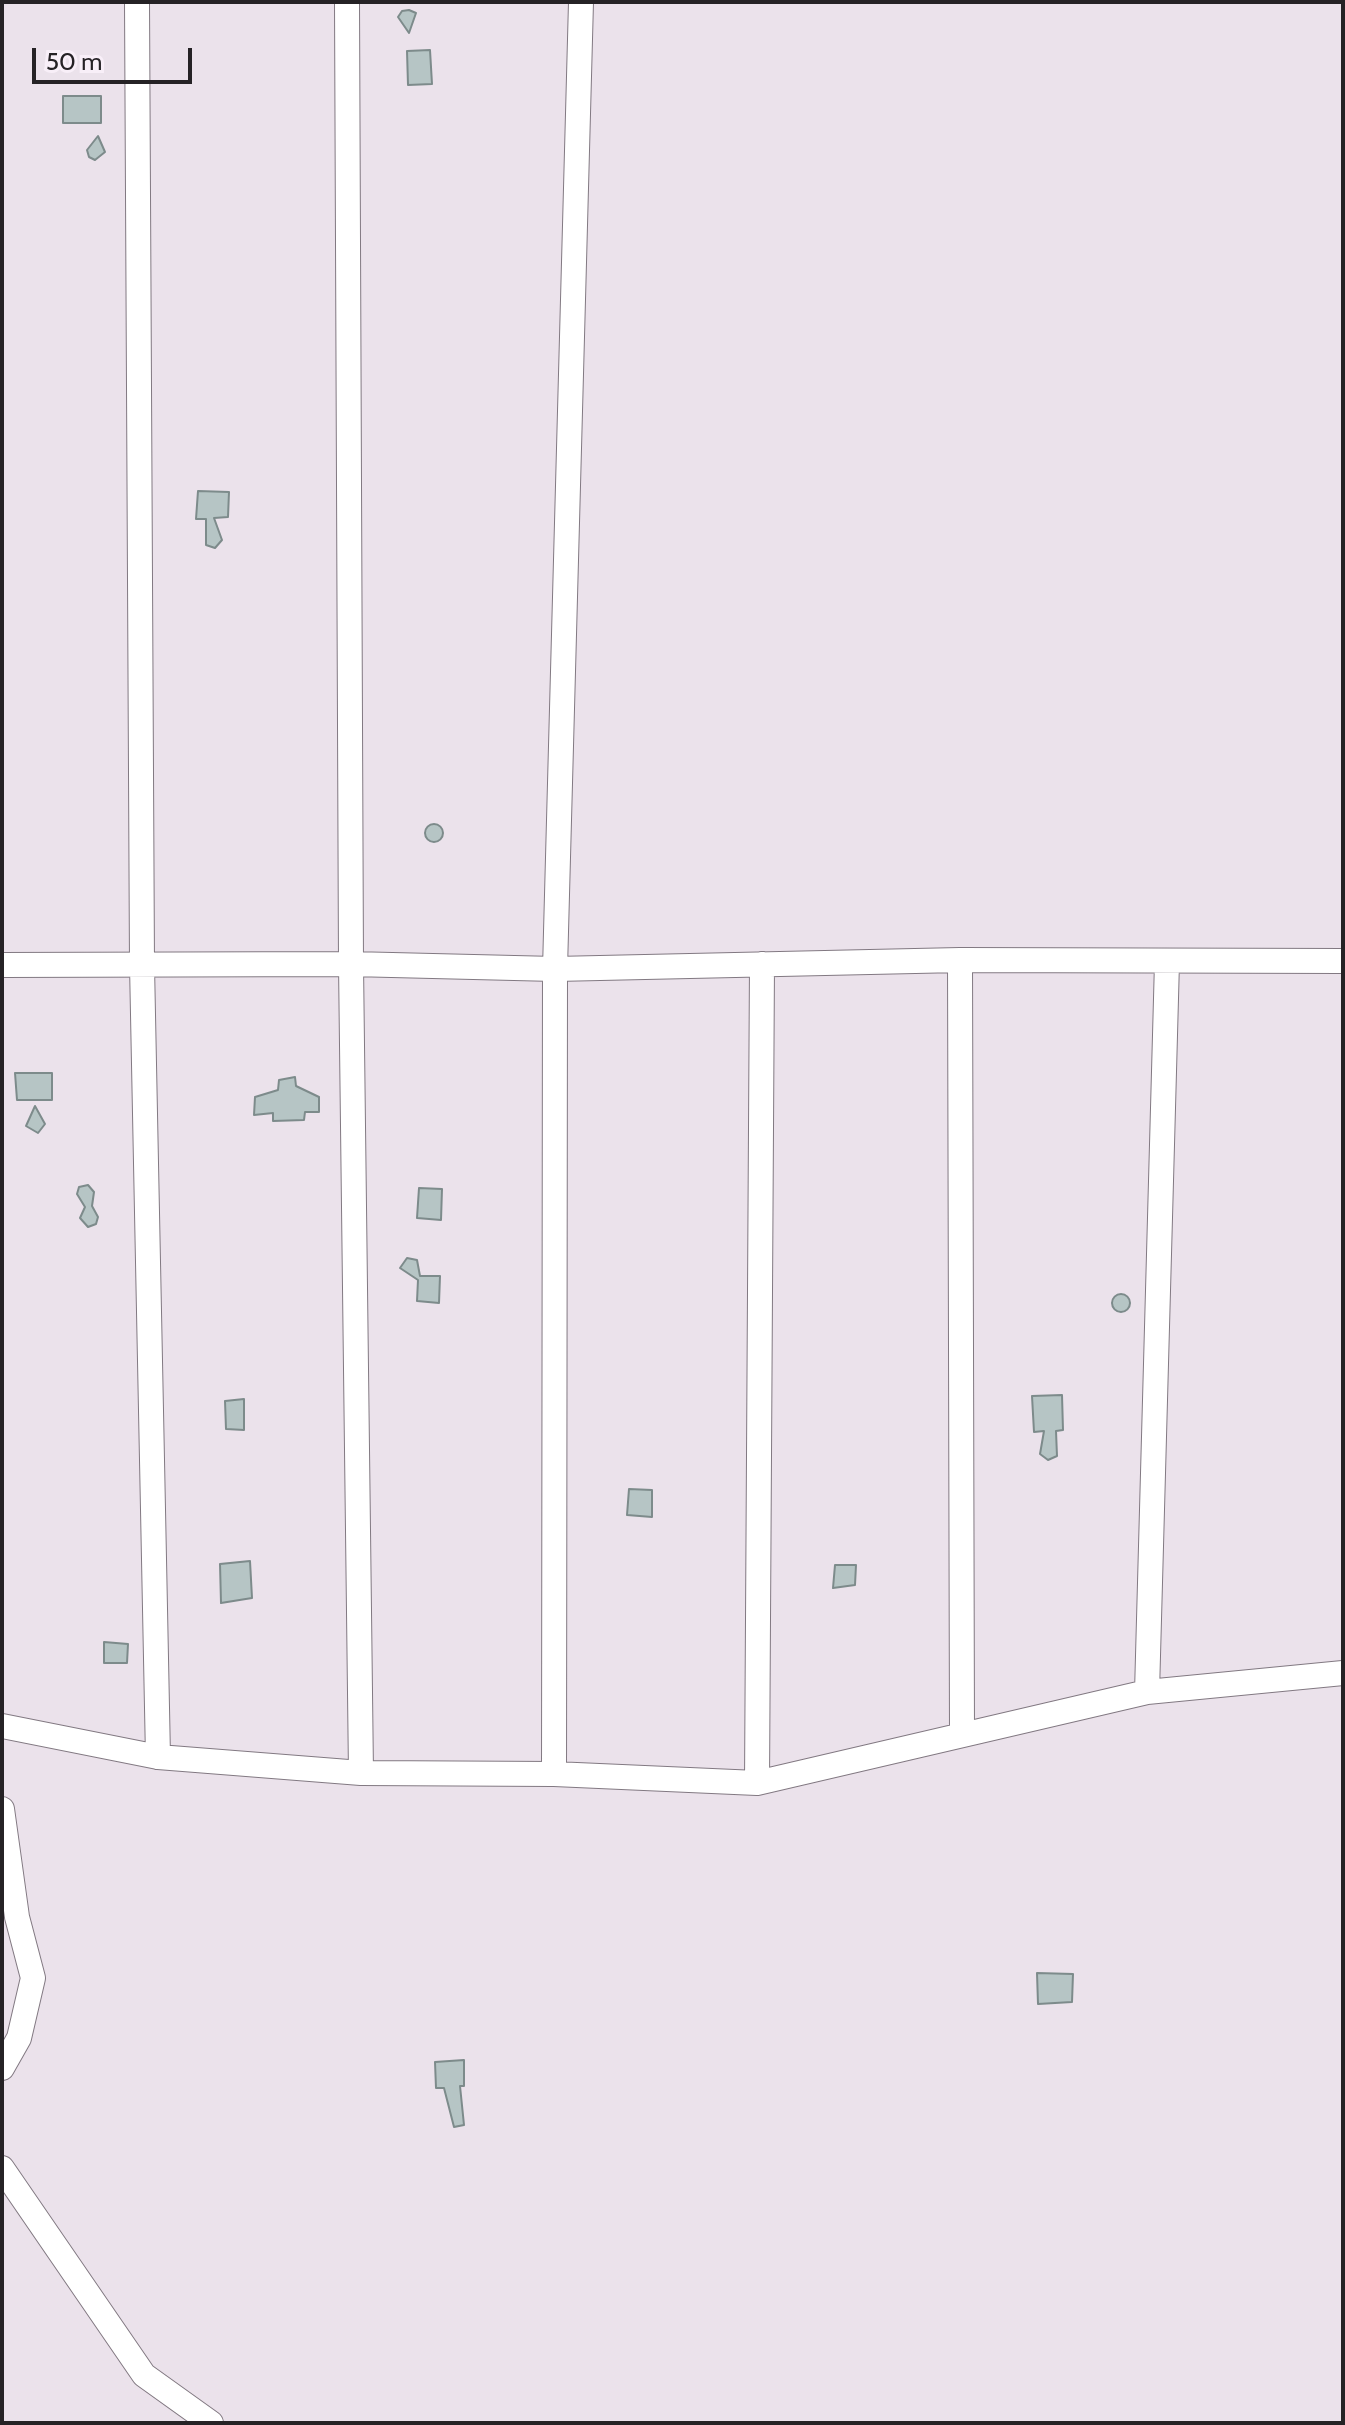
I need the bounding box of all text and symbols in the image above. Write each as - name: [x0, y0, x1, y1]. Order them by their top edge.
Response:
- scale bar: [36, 32, 196, 82]
- text: 50 m: [46, 47, 102, 76]

